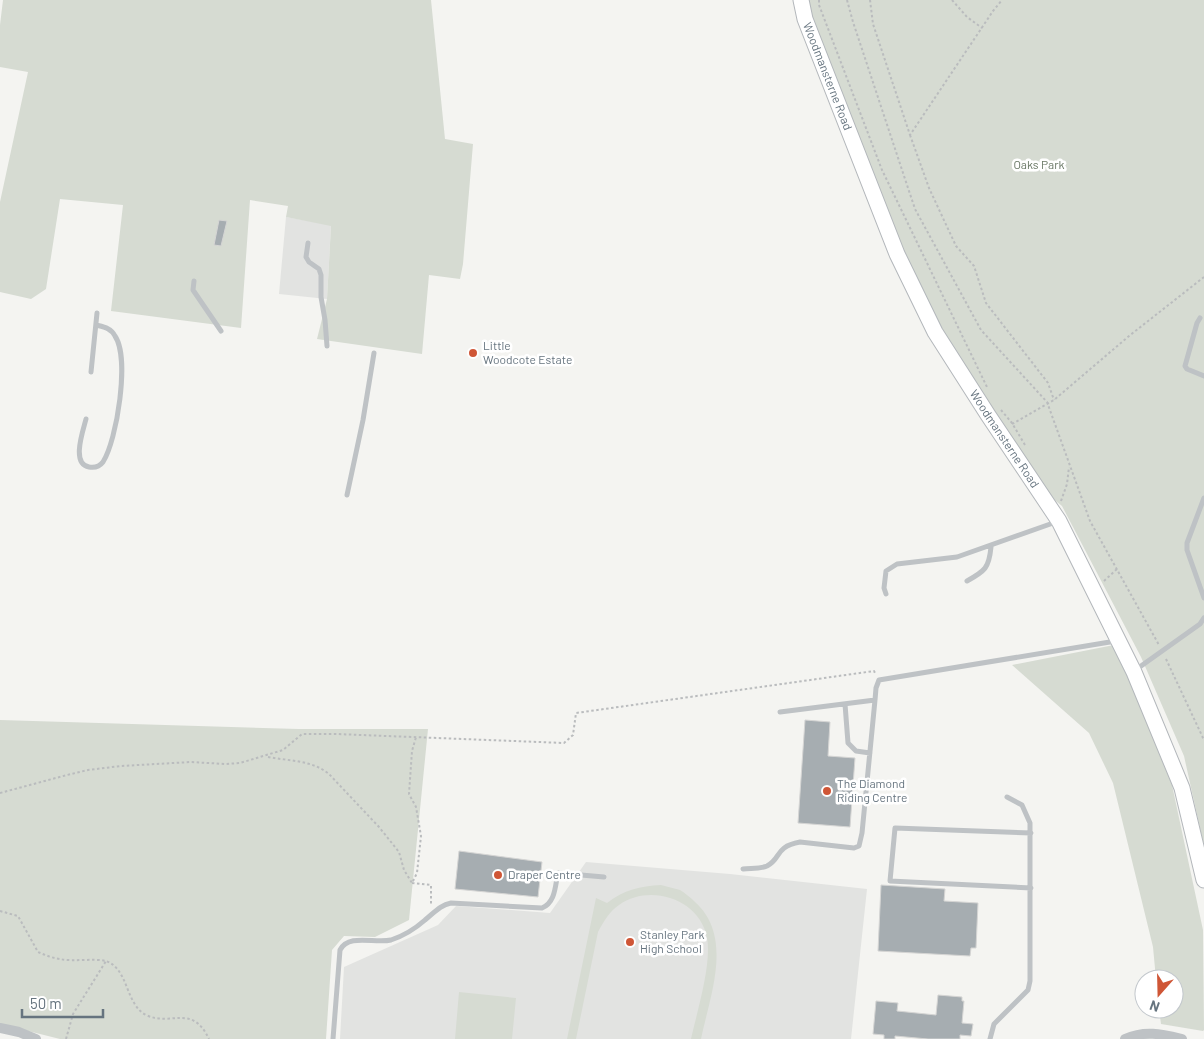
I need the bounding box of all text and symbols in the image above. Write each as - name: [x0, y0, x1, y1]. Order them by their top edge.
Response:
- street label: Woodmansterne Road: [801, 20, 856, 132]
- park label: Oaks Park: [1013, 157, 1065, 171]
- place label: Little Woodcote Estate: [483, 338, 572, 366]
- marker: Little Woodcote Estate: [467, 347, 479, 359]
- street label: Woodmansterne Road: [968, 387, 1043, 490]
- place label: The Diamond Riding Centre: [837, 776, 908, 804]
- marker: The Diamond Riding Centre: [821, 785, 833, 797]
- place label: Draper Centre: [508, 867, 581, 881]
- marker: Draper Centre: [492, 869, 504, 881]
- place label: Stanley Park High School: [640, 927, 705, 955]
- marker: Stanley Park High School: [624, 936, 636, 948]
- north arrow: [1134, 969, 1184, 1019]
- scale bar: [22, 986, 104, 1018]
- text: 50 m: [30, 994, 62, 1012]
- text: N: [1147, 997, 1162, 1016]

